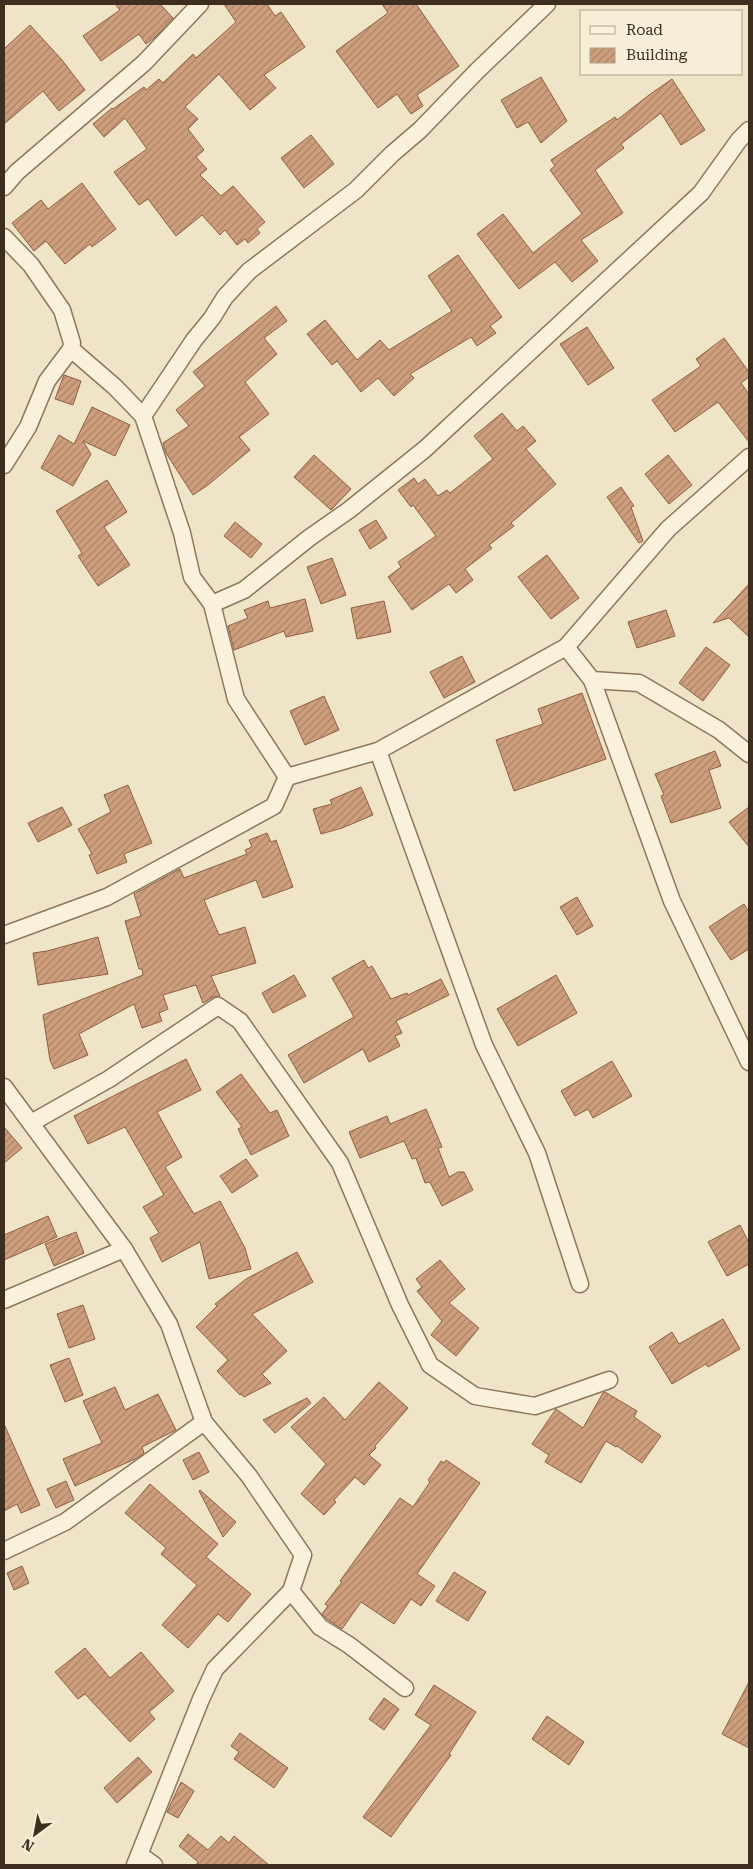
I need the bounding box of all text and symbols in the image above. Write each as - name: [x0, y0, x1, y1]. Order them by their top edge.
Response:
- legend: [580, 10, 743, 75]
- text: Road: [626, 21, 663, 39]
- text: Building: [626, 46, 688, 64]
- north arrow: [10, 1809, 60, 1859]
- text: N: [19, 1835, 37, 1855]

